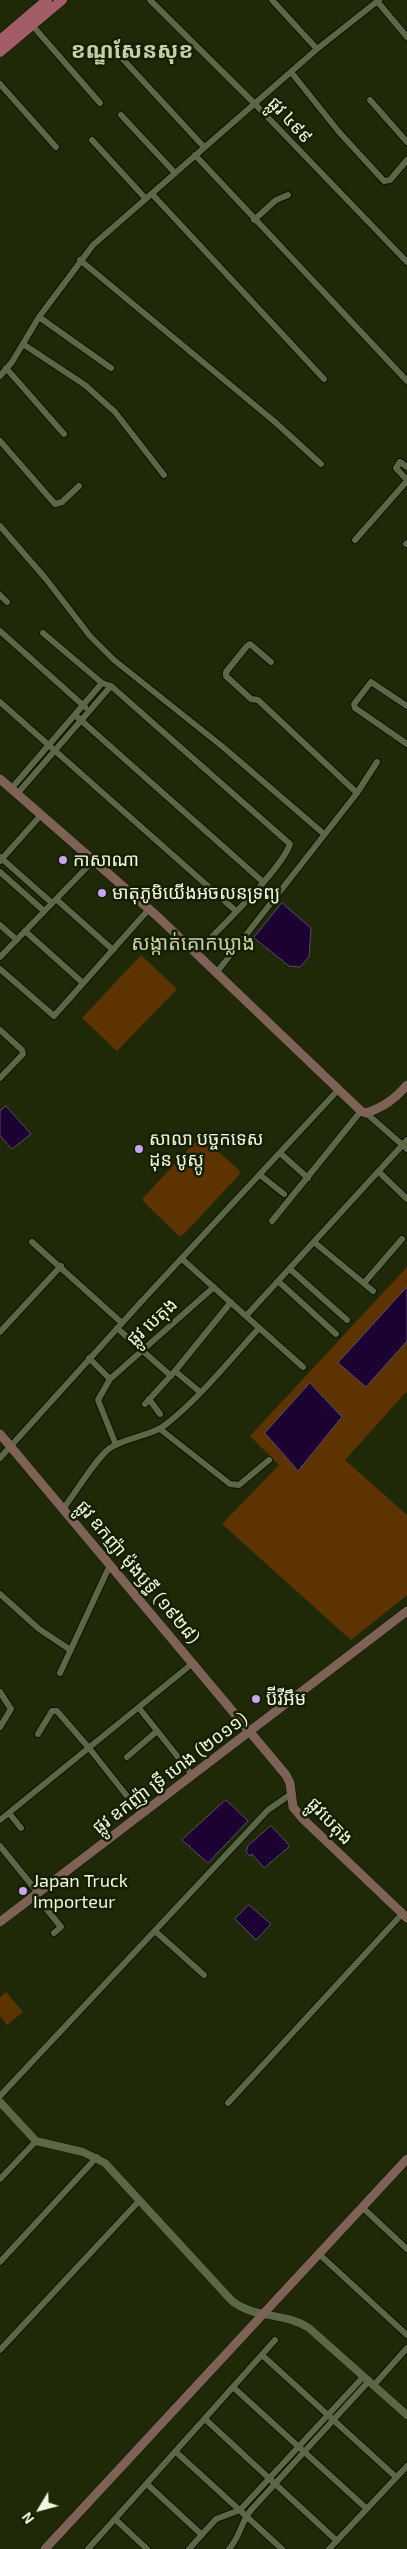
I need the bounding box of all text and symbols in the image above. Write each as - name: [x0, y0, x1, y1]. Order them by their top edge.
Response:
- district label: ខណ្ឌសែនសុខ: [71, 38, 193, 64]
- street label: ផ្លូវ ៤៩៩: [263, 92, 317, 148]
- place label: កាសាណា: [73, 849, 139, 871]
- marker: កាសាណា: [57, 854, 69, 866]
- place label: មាតុភូមិយើងអចលនទ្រព្យ: [112, 882, 280, 904]
- marker: មាតុភូមិយើងអចលនទ្រព្យ: [96, 887, 108, 899]
- district label: សង្កាត់គោកឃ្លាង: [131, 931, 255, 955]
- place label: សាលា បច្ចកទេស ដុន បូស្កូ: [149, 1128, 263, 1170]
- marker: សាលា បច្ចកទេស ដុន បូស្កូ: [133, 1143, 145, 1155]
- street label: ផ្លូវ បេតុង: [122, 1294, 182, 1350]
- street label: ផ្លូវ ឧកញ៉ា ម៉ុងឫទ្ធី (១៩២៨): [72, 1496, 204, 1648]
- place label: ប៊ីវីអឹម: [266, 1688, 306, 1710]
- marker: ប៊ីវីអឹម: [250, 1693, 262, 1705]
- street label: ផ្លូវ ឧកញ៉ា ទ្រី ហេង (២០១១): [88, 1708, 252, 1838]
- street label: ផ្លូវបេតុង: [303, 1793, 357, 1849]
- place label: Japan Truck Importeur: [33, 1870, 128, 1912]
- marker: Japan Truck Importeur: [17, 1885, 29, 1897]
- north arrow: [15, 2484, 65, 2534]
- text: N: [18, 2509, 37, 2527]

